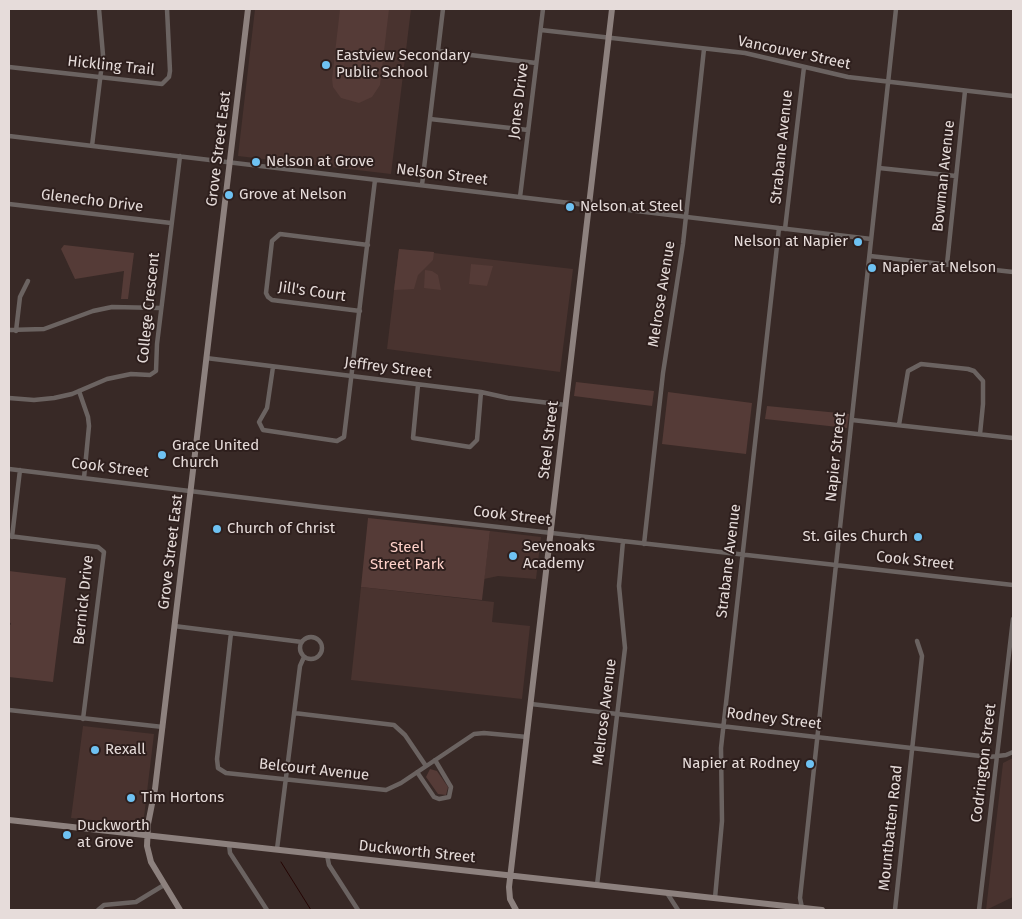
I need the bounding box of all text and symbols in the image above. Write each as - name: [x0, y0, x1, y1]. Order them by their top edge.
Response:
- street label: Vancouver Street: [736, 32, 852, 74]
- place label: Eastview Secondary Public School: [336, 47, 470, 82]
- street label: Hickling Trail: [66, 52, 156, 80]
- marker: Eastview Secondary Public School: [320, 59, 332, 71]
- street label: Jones Drive: [505, 62, 533, 140]
- street label: Strabane Avenue: [767, 89, 797, 205]
- street label: Grove Street East: [203, 90, 235, 208]
- street label: Bowman Avenue: [929, 119, 959, 233]
- place label: Nelson at Grove: [266, 153, 374, 171]
- marker: Nelson at Grove: [250, 156, 262, 168]
- street label: Nelson Street: [395, 160, 489, 190]
- street label: Glenecho Drive: [40, 186, 144, 216]
- place label: Grove at Nelson: [239, 186, 347, 204]
- marker: Grove at Nelson: [223, 189, 235, 201]
- place label: Nelson at Steel: [580, 198, 683, 216]
- marker: Nelson at Steel: [564, 201, 576, 213]
- place label: Nelson at Napier: [734, 233, 848, 251]
- marker: Nelson at Napier: [852, 236, 864, 248]
- street label: Melrose Avenue: [645, 240, 679, 348]
- street label: College Crescent: [134, 252, 164, 364]
- place label: Napier at Nelson: [882, 259, 996, 277]
- marker: Napier at Nelson: [866, 262, 878, 274]
- street label: Jill's Court: [277, 278, 347, 306]
- street label: Jeffrey Street: [343, 354, 433, 382]
- street label: Steel Street: [535, 400, 563, 480]
- street label: Napier Street: [822, 411, 850, 503]
- place label: Grace United Church: [172, 437, 259, 472]
- marker: Grace United Church: [156, 449, 168, 461]
- street label: Cook Street: [70, 454, 150, 482]
- street label: Grove Street East: [155, 493, 187, 611]
- street label: Cook Street: [472, 502, 552, 530]
- street label: Strabane Avenue: [713, 503, 745, 619]
- place label: Church of Christ: [227, 520, 335, 538]
- marker: Church of Christ: [211, 523, 223, 535]
- place label: St. Giles Church: [803, 528, 908, 546]
- marker: St. Giles Church: [912, 531, 924, 543]
- place label: Sevenoaks Academy: [523, 538, 595, 573]
- park label: Steel Street Park: [370, 539, 444, 574]
- street label: Cook Street: [875, 548, 955, 574]
- marker: Sevenoaks Academy: [507, 550, 519, 562]
- street label: Bernick Drive: [70, 554, 98, 646]
- street label: Melrose Avenue: [590, 658, 620, 766]
- street label: Codrington Street: [968, 702, 1000, 824]
- street label: Rodney Street: [725, 704, 823, 734]
- place label: Rexall: [105, 741, 146, 759]
- marker: Rexall: [89, 744, 101, 756]
- street label: Belcourt Avenue: [258, 755, 370, 785]
- place label: Napier at Rodney: [682, 755, 800, 773]
- marker: Napier at Rodney: [804, 758, 816, 770]
- street label: Mountbatten Road: [875, 764, 907, 892]
- place label: Tim Hortons: [141, 789, 224, 807]
- marker: Tim Hortons: [125, 792, 137, 804]
- place label: Duckworth at Grove: [77, 817, 150, 852]
- marker: Duckworth at Grove: [61, 829, 73, 841]
- street label: Duckworth Street: [358, 837, 476, 867]

